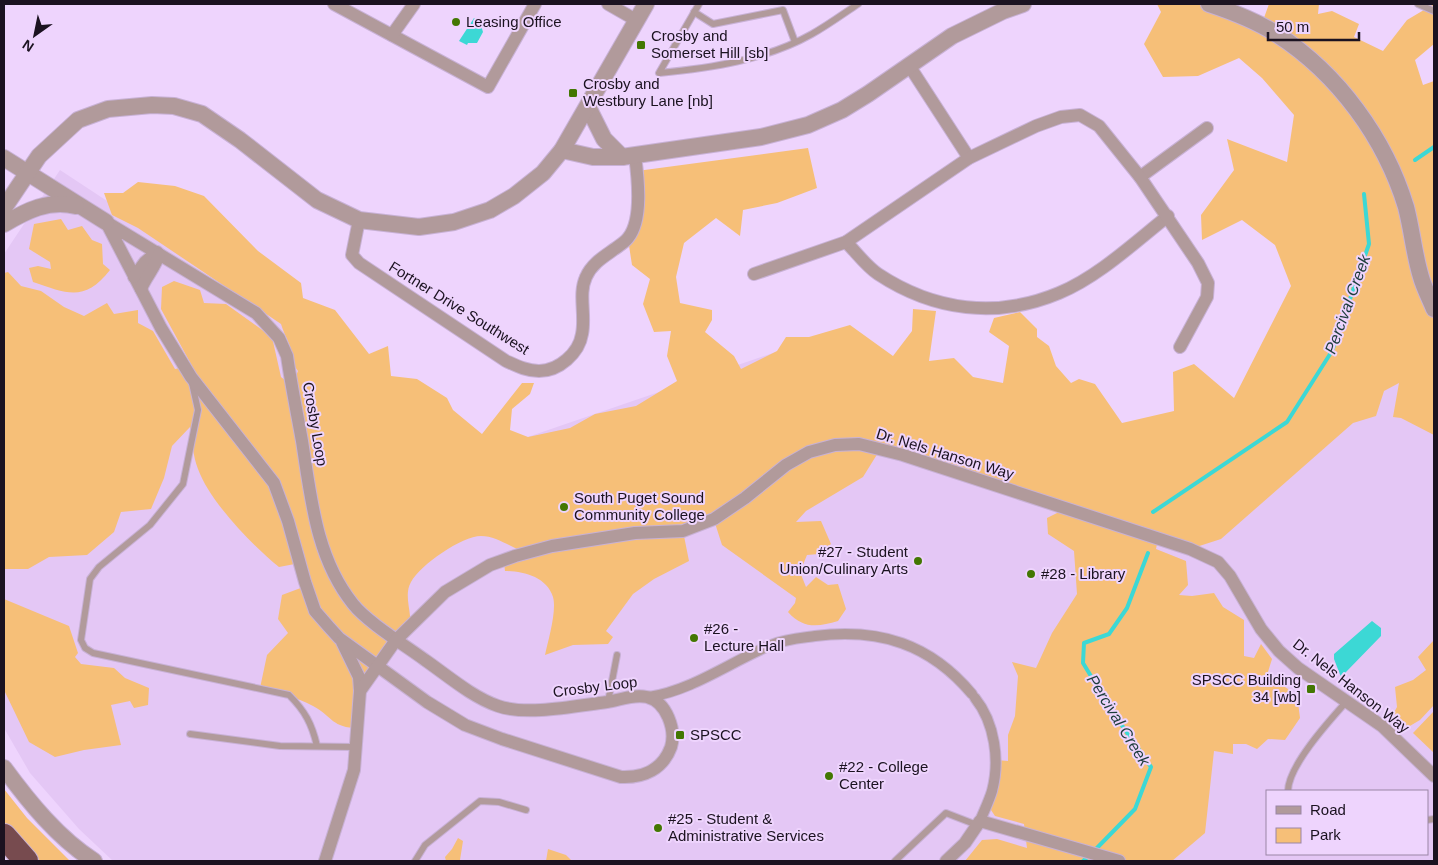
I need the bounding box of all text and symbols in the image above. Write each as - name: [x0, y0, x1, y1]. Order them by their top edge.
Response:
- north arrow: [10, 10, 60, 60]
- scale bar: [1268, 10, 1359, 42]
- place label: Leasing Office: [466, 13, 562, 30]
- marker: Leasing Office: [450, 16, 462, 28]
- text: 50 m: [1276, 18, 1309, 35]
- place label: Crosby and Somerset Hill [sb]: [651, 27, 769, 61]
- text: N: [19, 36, 37, 55]
- marker: Crosby and Somerset Hill [sb]: [635, 39, 647, 51]
- place label: Crosby and Westbury Lane [nb]: [583, 75, 713, 109]
- marker: Crosby and Westbury Lane [nb]: [567, 87, 579, 99]
- water label: Percival Creek: [1322, 251, 1374, 356]
- street label: Fortner Drive Southwest: [386, 258, 533, 358]
- street label: Crosby Loop: [300, 381, 331, 467]
- street label: Dr. Nels Hanson Way: [874, 425, 1016, 483]
- place label: South Puget Sound Community College: [574, 489, 705, 523]
- marker: South Puget Sound Community College: [558, 501, 570, 513]
- place label: #27 - Student Union/Culinary Arts: [780, 543, 909, 577]
- marker: #27 - Student Union/Culinary Arts: [912, 555, 924, 567]
- place label: #28 - Library: [1041, 565, 1126, 582]
- marker: #28 - Library: [1025, 568, 1037, 580]
- place label: #26 - Lecture Hall: [704, 620, 784, 654]
- marker: #26 - Lecture Hall: [688, 632, 700, 644]
- street label: Dr. Nels Hanson Way: [1290, 635, 1413, 737]
- place label: SPSCC Building 34 [wb]: [1192, 671, 1301, 705]
- water label: Percival Creek: [1084, 672, 1154, 770]
- street label: Crosby Loop: [552, 673, 638, 700]
- marker: SPSCC Building 34 [wb]: [1305, 683, 1317, 695]
- place label: SPSCC: [690, 726, 742, 743]
- marker: SPSCC: [674, 729, 686, 741]
- place label: #22 - College Center: [839, 758, 928, 792]
- marker: #22 - College Center: [823, 770, 835, 782]
- legend: [1266, 790, 1428, 855]
- text: Road: [1310, 801, 1346, 818]
- place label: #25 - Student & Administrative Services: [668, 810, 824, 844]
- marker: #25 - Student & Administrative Services: [652, 822, 664, 834]
- text: Park: [1310, 826, 1341, 843]

